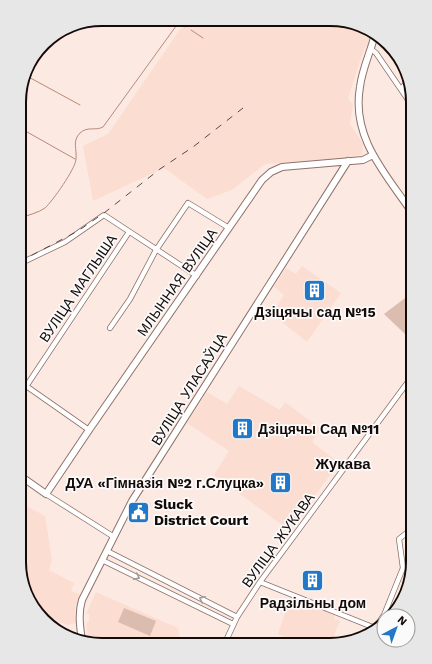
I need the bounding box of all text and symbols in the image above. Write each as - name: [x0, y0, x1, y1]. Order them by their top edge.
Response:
- street label: МЛЫННАЯ ВУЛІЦА: [134, 225, 221, 339]
- street label: ВУЛІЦА МАГЛЫША: [36, 231, 120, 345]
- building icon: Дзіцячы сад №15: [302, 277, 328, 303]
- place label: Дзіцячы сад №15: [254, 304, 376, 320]
- street label: ВУЛІЦА УЛАСАЎЦА: [147, 329, 230, 448]
- building icon: Дзіцячы Сад №11: [230, 416, 256, 442]
- place label: Дзіцячы Сад №11: [258, 421, 379, 437]
- district label: Жукава: [314, 455, 371, 473]
- building icon: ДУА «Гімназія №2 г.Слуцка»: [267, 470, 293, 496]
- place label: ДУА «Гімназія №2 г.Слуцка»: [66, 475, 264, 491]
- street label: ВУЛІЦА ЖУКАВА: [238, 489, 318, 590]
- place label: Sluck District Court: [154, 496, 248, 528]
- public building icon: Sluck District Court: [125, 499, 151, 525]
- building icon: Радзільны дом: [300, 568, 326, 594]
- one-way arrow: [133, 573, 141, 580]
- place label: Радзільны дом: [260, 595, 366, 611]
- one-way arrow: [199, 597, 207, 604]
- north arrow: [376, 608, 416, 648]
- text: N: [395, 613, 410, 628]

